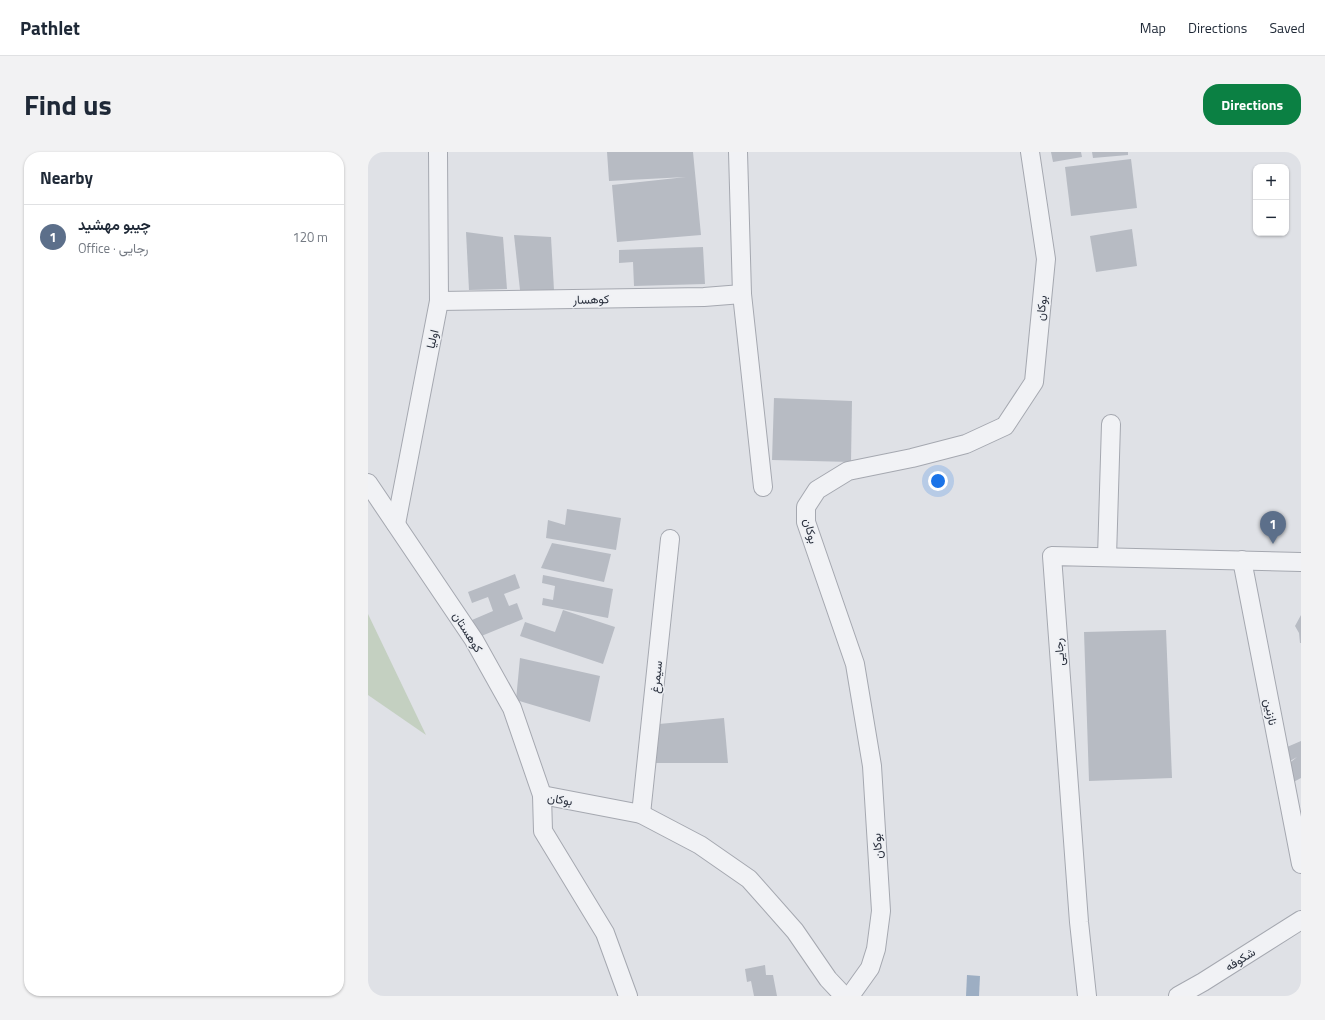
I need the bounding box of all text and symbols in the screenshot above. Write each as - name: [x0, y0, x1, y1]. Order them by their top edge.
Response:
- text: Pathlet: [20, 13, 80, 42]
- text: Map: [1140, 17, 1166, 38]
- text: Directions: [1188, 17, 1247, 38]
- text: Saved: [1269, 17, 1305, 38]
- text: Find us: [24, 83, 112, 126]
- button: Directions: [1203, 84, 1301, 125]
- map controls: [1253, 164, 1289, 236]
- button: +: [1253, 164, 1289, 200]
- text: Nearby: [40, 165, 93, 191]
- button: −: [1253, 200, 1289, 236]
- text: چیبو مهشید: [78, 213, 151, 236]
- text: 1: [49, 227, 57, 247]
- text: 120 m: [292, 227, 328, 247]
- text: Office · رجایی: [78, 238, 149, 258]
- street label: کوهسار: [572, 289, 609, 309]
- street label: بوکان: [1030, 294, 1052, 322]
- street label: اولیا: [421, 328, 443, 350]
- your location: [928, 471, 948, 491]
- pin: 1: [1260, 511, 1286, 544]
- street label: بوکان: [799, 516, 823, 546]
- street label: کوهستان: [448, 608, 488, 656]
- street label: رجایی: [1049, 638, 1069, 666]
- street label: سیمرغ: [645, 660, 667, 694]
- street label: نازنین: [1259, 697, 1283, 727]
- street label: بوکان: [546, 787, 574, 811]
- street label: بوکان: [867, 833, 887, 859]
- street label: شکوفه: [1221, 942, 1259, 976]

